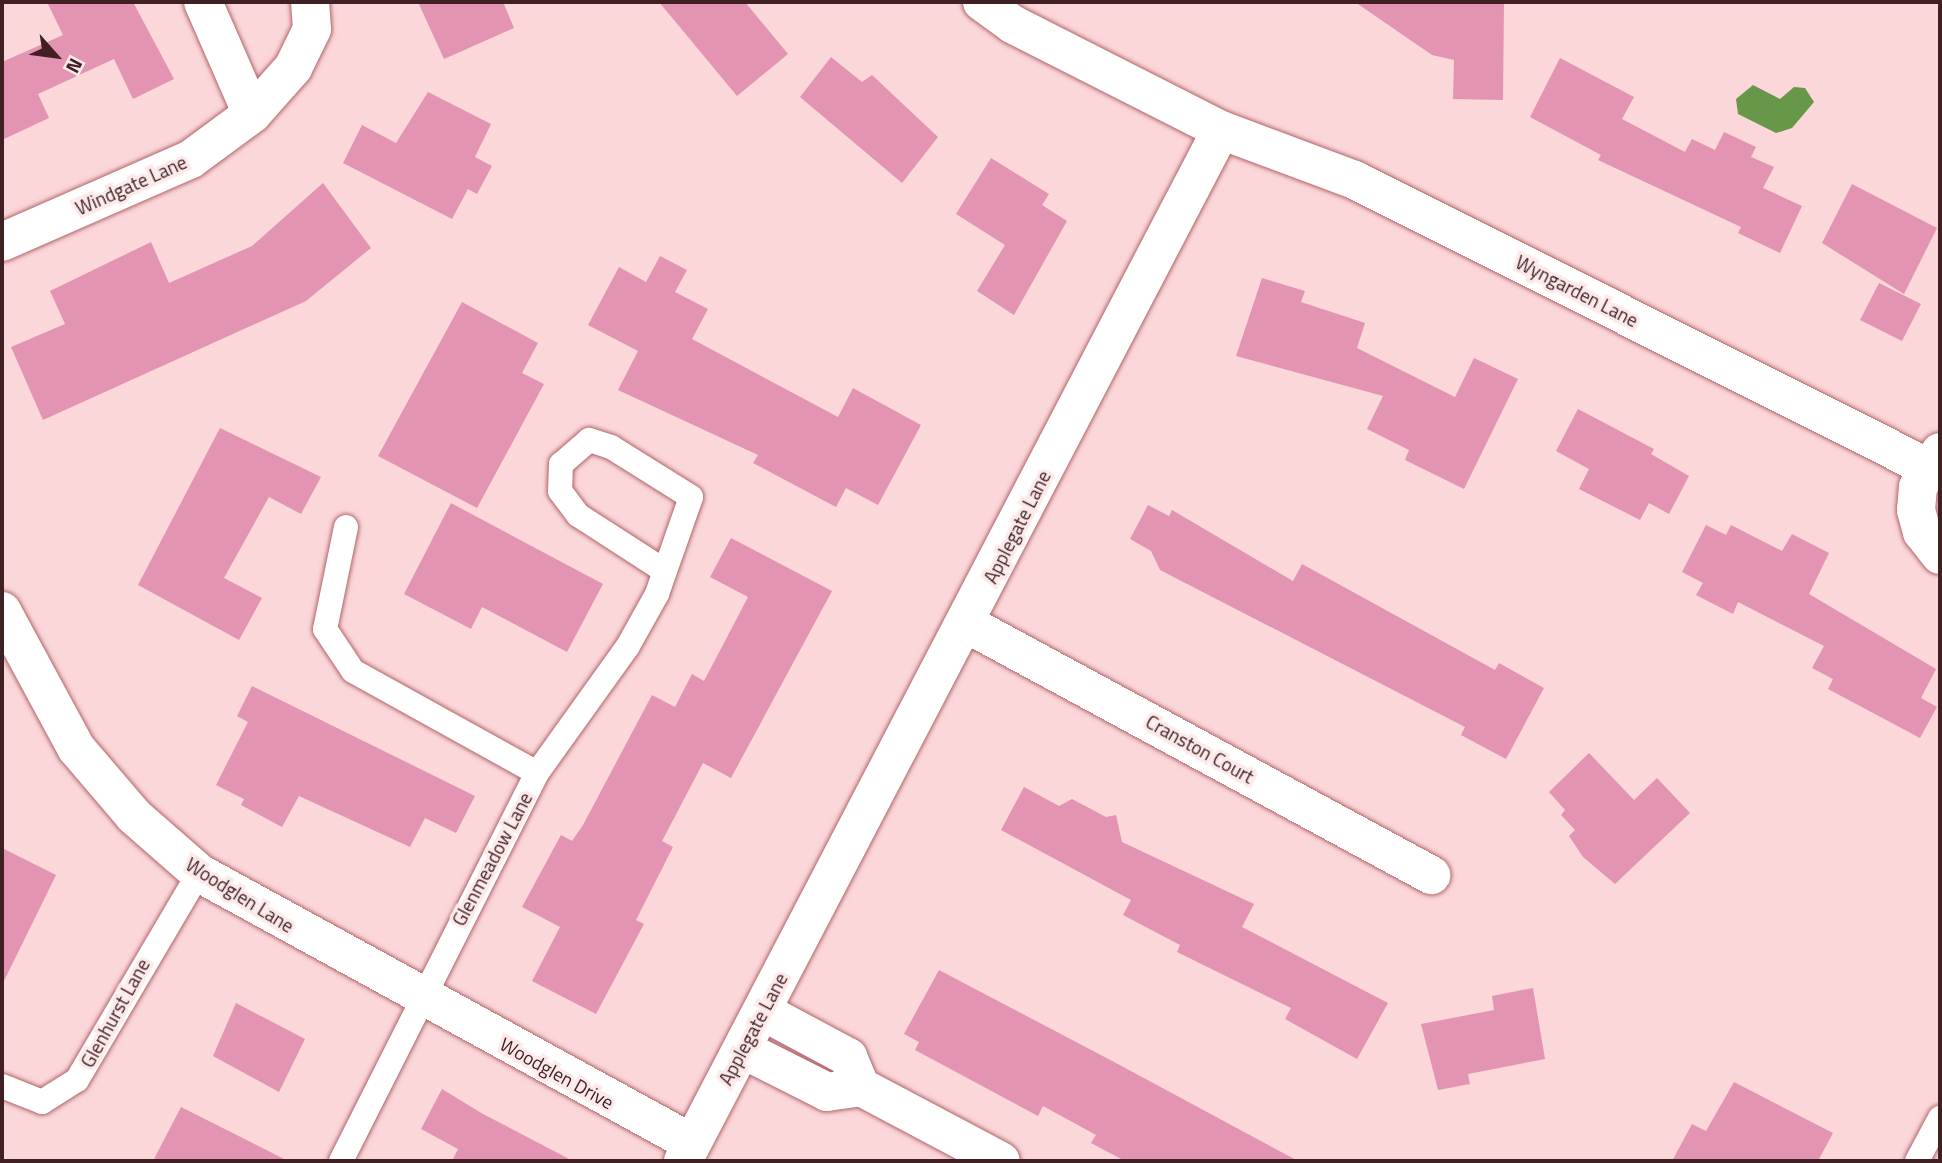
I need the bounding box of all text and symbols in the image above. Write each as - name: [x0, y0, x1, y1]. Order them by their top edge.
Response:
- north arrow: [21, 21, 91, 91]
- text: N: [59, 53, 91, 79]
- street label: Windgate Lane: [72, 150, 190, 220]
- street label: Wyngarden Lane: [1512, 250, 1642, 332]
- street label: Applegate Lane: [979, 467, 1055, 587]
- street label: Cranston Court: [1142, 710, 1258, 788]
- street label: Glenmeadow Lane: [447, 788, 537, 930]
- street label: Woodglen Lane: [182, 853, 298, 937]
- street label: Glenhurst Lane: [76, 955, 154, 1071]
- street label: Applegate Lane: [714, 969, 792, 1089]
- street label: Woodglen Drive: [496, 1032, 618, 1114]

